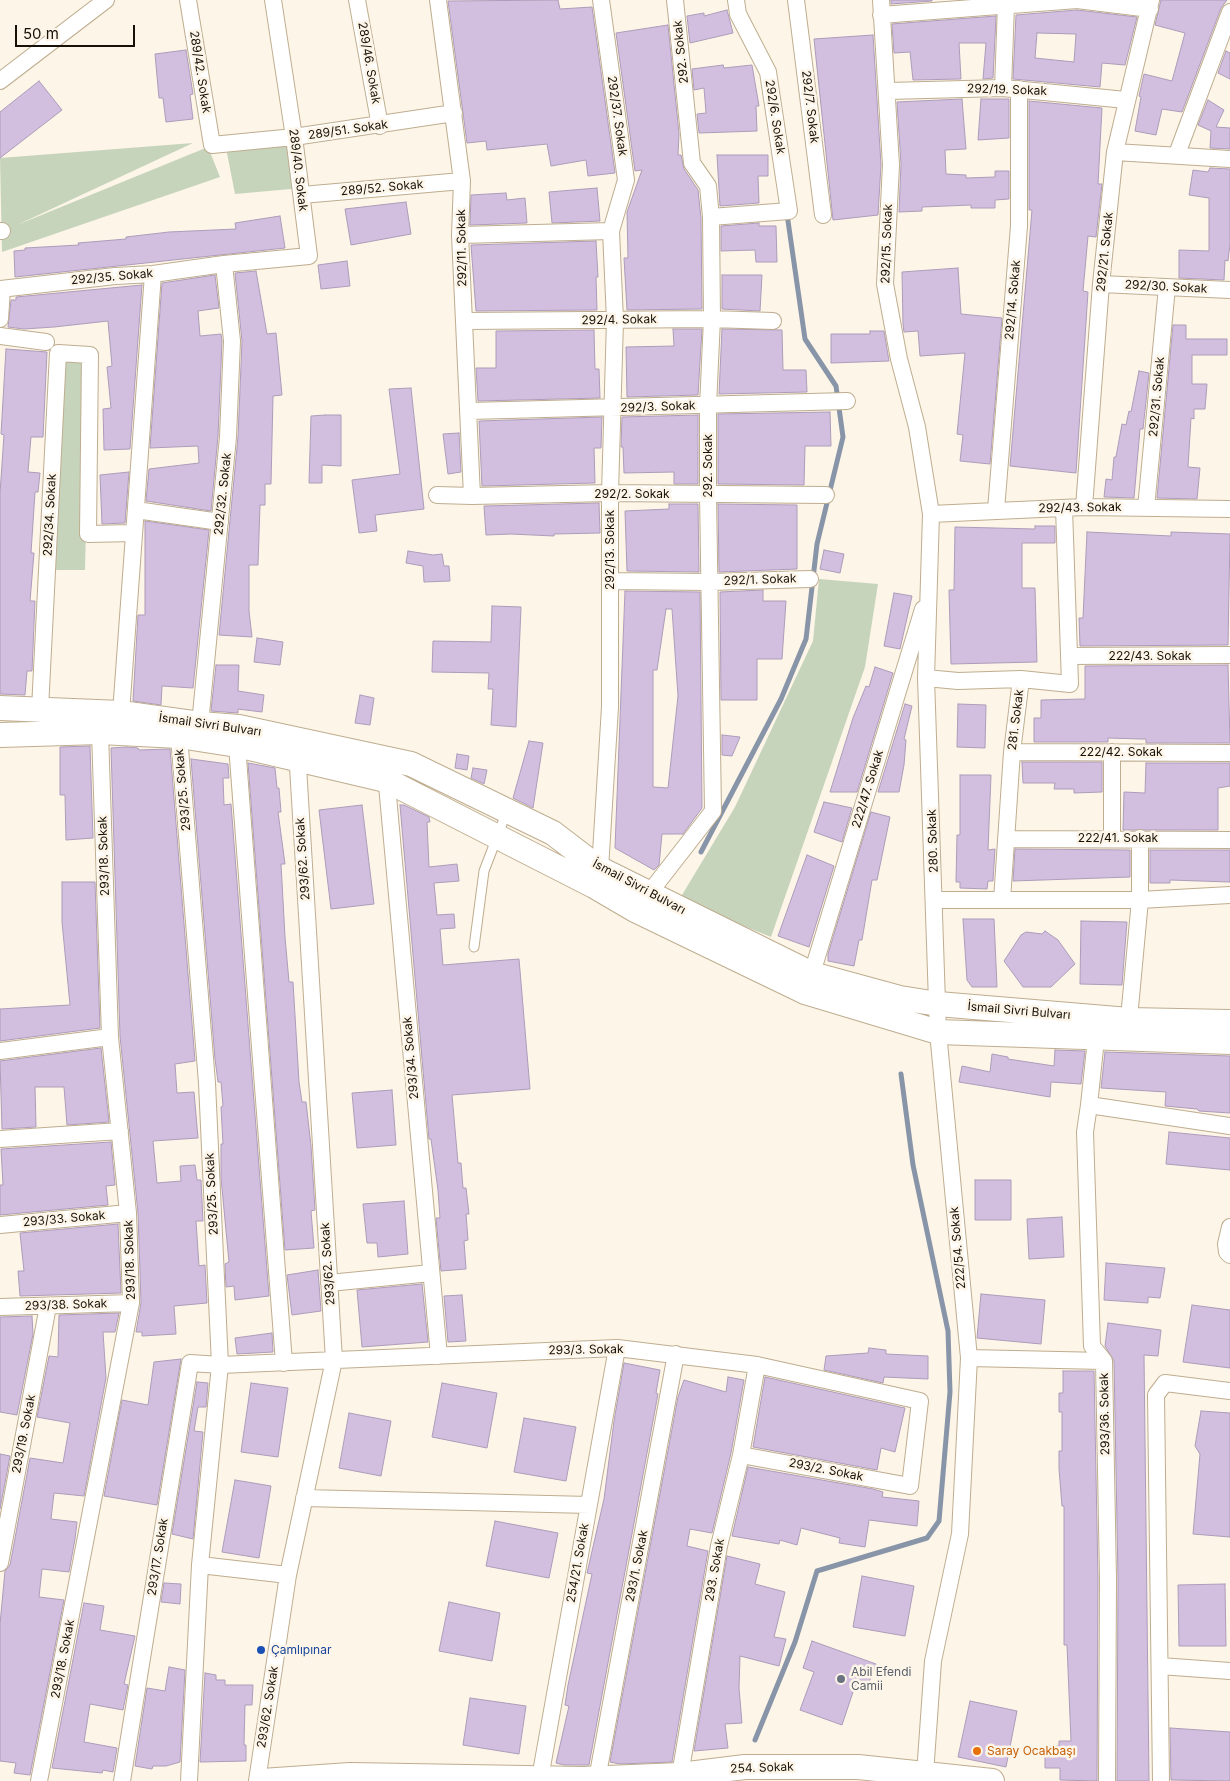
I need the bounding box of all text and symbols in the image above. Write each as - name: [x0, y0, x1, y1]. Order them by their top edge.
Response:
- scale bar: [18, 15, 138, 47]
- street label: 292. Sokak: [671, 20, 691, 84]
- street label: 289/46. Sokak: [355, 21, 383, 105]
- text: 50 m: [23, 24, 59, 43]
- street label: 289/42. Sokak: [186, 30, 214, 114]
- street label: 292/7. Sokak: [798, 70, 822, 144]
- street label: 292/37. Sokak: [604, 75, 630, 157]
- street label: 292/6. Sokak: [762, 79, 788, 155]
- street label: 292/19. Sokak: [967, 81, 1047, 99]
- street label: 289/51. Sokak: [307, 117, 389, 143]
- street label: 289/40. Sokak: [286, 128, 310, 212]
- street label: 289/52. Sokak: [340, 177, 424, 199]
- street label: 292/15. Sokak: [878, 204, 896, 284]
- street label: 292/11. Sokak: [454, 209, 470, 287]
- street label: 292/21. Sokak: [1094, 211, 1116, 293]
- street label: 292/14. Sokak: [1002, 259, 1024, 341]
- street label: 292/35. Sokak: [70, 266, 154, 288]
- street label: 292/30. Sokak: [1124, 278, 1208, 296]
- street label: 292/4. Sokak: [581, 312, 657, 328]
- street label: 292/31. Sokak: [1146, 356, 1168, 438]
- street label: 292/3. Sokak: [620, 398, 696, 416]
- street label: 292. Sokak: [701, 434, 715, 498]
- street label: 292/32. Sokak: [212, 452, 234, 536]
- street label: 292/34. Sokak: [41, 473, 59, 557]
- street label: 292/2. Sokak: [594, 487, 670, 501]
- street label: 292/43. Sokak: [1038, 500, 1122, 516]
- street label: 292/13. Sokak: [603, 510, 617, 590]
- street label: 292/1. Sokak: [723, 572, 797, 588]
- street label: 222/43. Sokak: [1109, 649, 1191, 663]
- street label: 281. Sokak: [1005, 689, 1027, 751]
- street label: İsmail Sivri Bulvarı: [158, 711, 262, 739]
- street label: 222/42. Sokak: [1080, 745, 1162, 759]
- street label: 293/25. Sokak: [172, 748, 194, 832]
- street label: 222/47. Sokak: [849, 748, 887, 830]
- street label: 280. Sokak: [925, 809, 941, 873]
- street label: 293/18. Sokak: [95, 816, 113, 896]
- street label: 293/62. Sokak: [293, 817, 313, 901]
- street label: 222/41. Sokak: [1078, 831, 1158, 845]
- street label: İsmail Sivri Bulvarı: [590, 856, 688, 918]
- street label: İsmail Sivri Bulvarı: [967, 999, 1071, 1023]
- street label: 293/34. Sokak: [400, 1016, 422, 1100]
- street label: 293/25. Sokak: [203, 1152, 221, 1236]
- street label: 222/54. Sokak: [947, 1206, 969, 1290]
- street label: 293/33. Sokak: [22, 1208, 106, 1230]
- street label: 293/18. Sokak: [121, 1220, 139, 1300]
- street label: 293/62. Sokak: [318, 1222, 338, 1306]
- street label: 293/38. Sokak: [24, 1296, 108, 1314]
- street label: 293/3. Sokak: [548, 1342, 624, 1358]
- street label: 293/36. Sokak: [1097, 1373, 1113, 1455]
- street label: 293/19. Sokak: [9, 1393, 39, 1475]
- street label: 293/2. Sokak: [788, 1456, 864, 1484]
- street label: 293/17. Sokak: [145, 1517, 171, 1597]
- street label: 254/21. Sokak: [564, 1522, 592, 1604]
- street label: 293/1. Sokak: [623, 1529, 651, 1603]
- street label: 293. Sokak: [702, 1537, 728, 1603]
- street label: 293/18. Sokak: [48, 1618, 78, 1700]
- place label: Çamlıpınar: [271, 1643, 331, 1657]
- marker: Çamlıpınar: [255, 1644, 267, 1656]
- street label: 293/62. Sokak: [254, 1665, 282, 1749]
- place label: Abil Efendi Camii: [851, 1665, 911, 1693]
- marker: Abil Efendi Camii: [835, 1673, 847, 1685]
- place label: Saray Ocakbaşı: [987, 1744, 1076, 1758]
- marker: Saray Ocakbaşı: [971, 1745, 983, 1757]
- street label: 254. Sokak: [730, 1760, 794, 1776]

